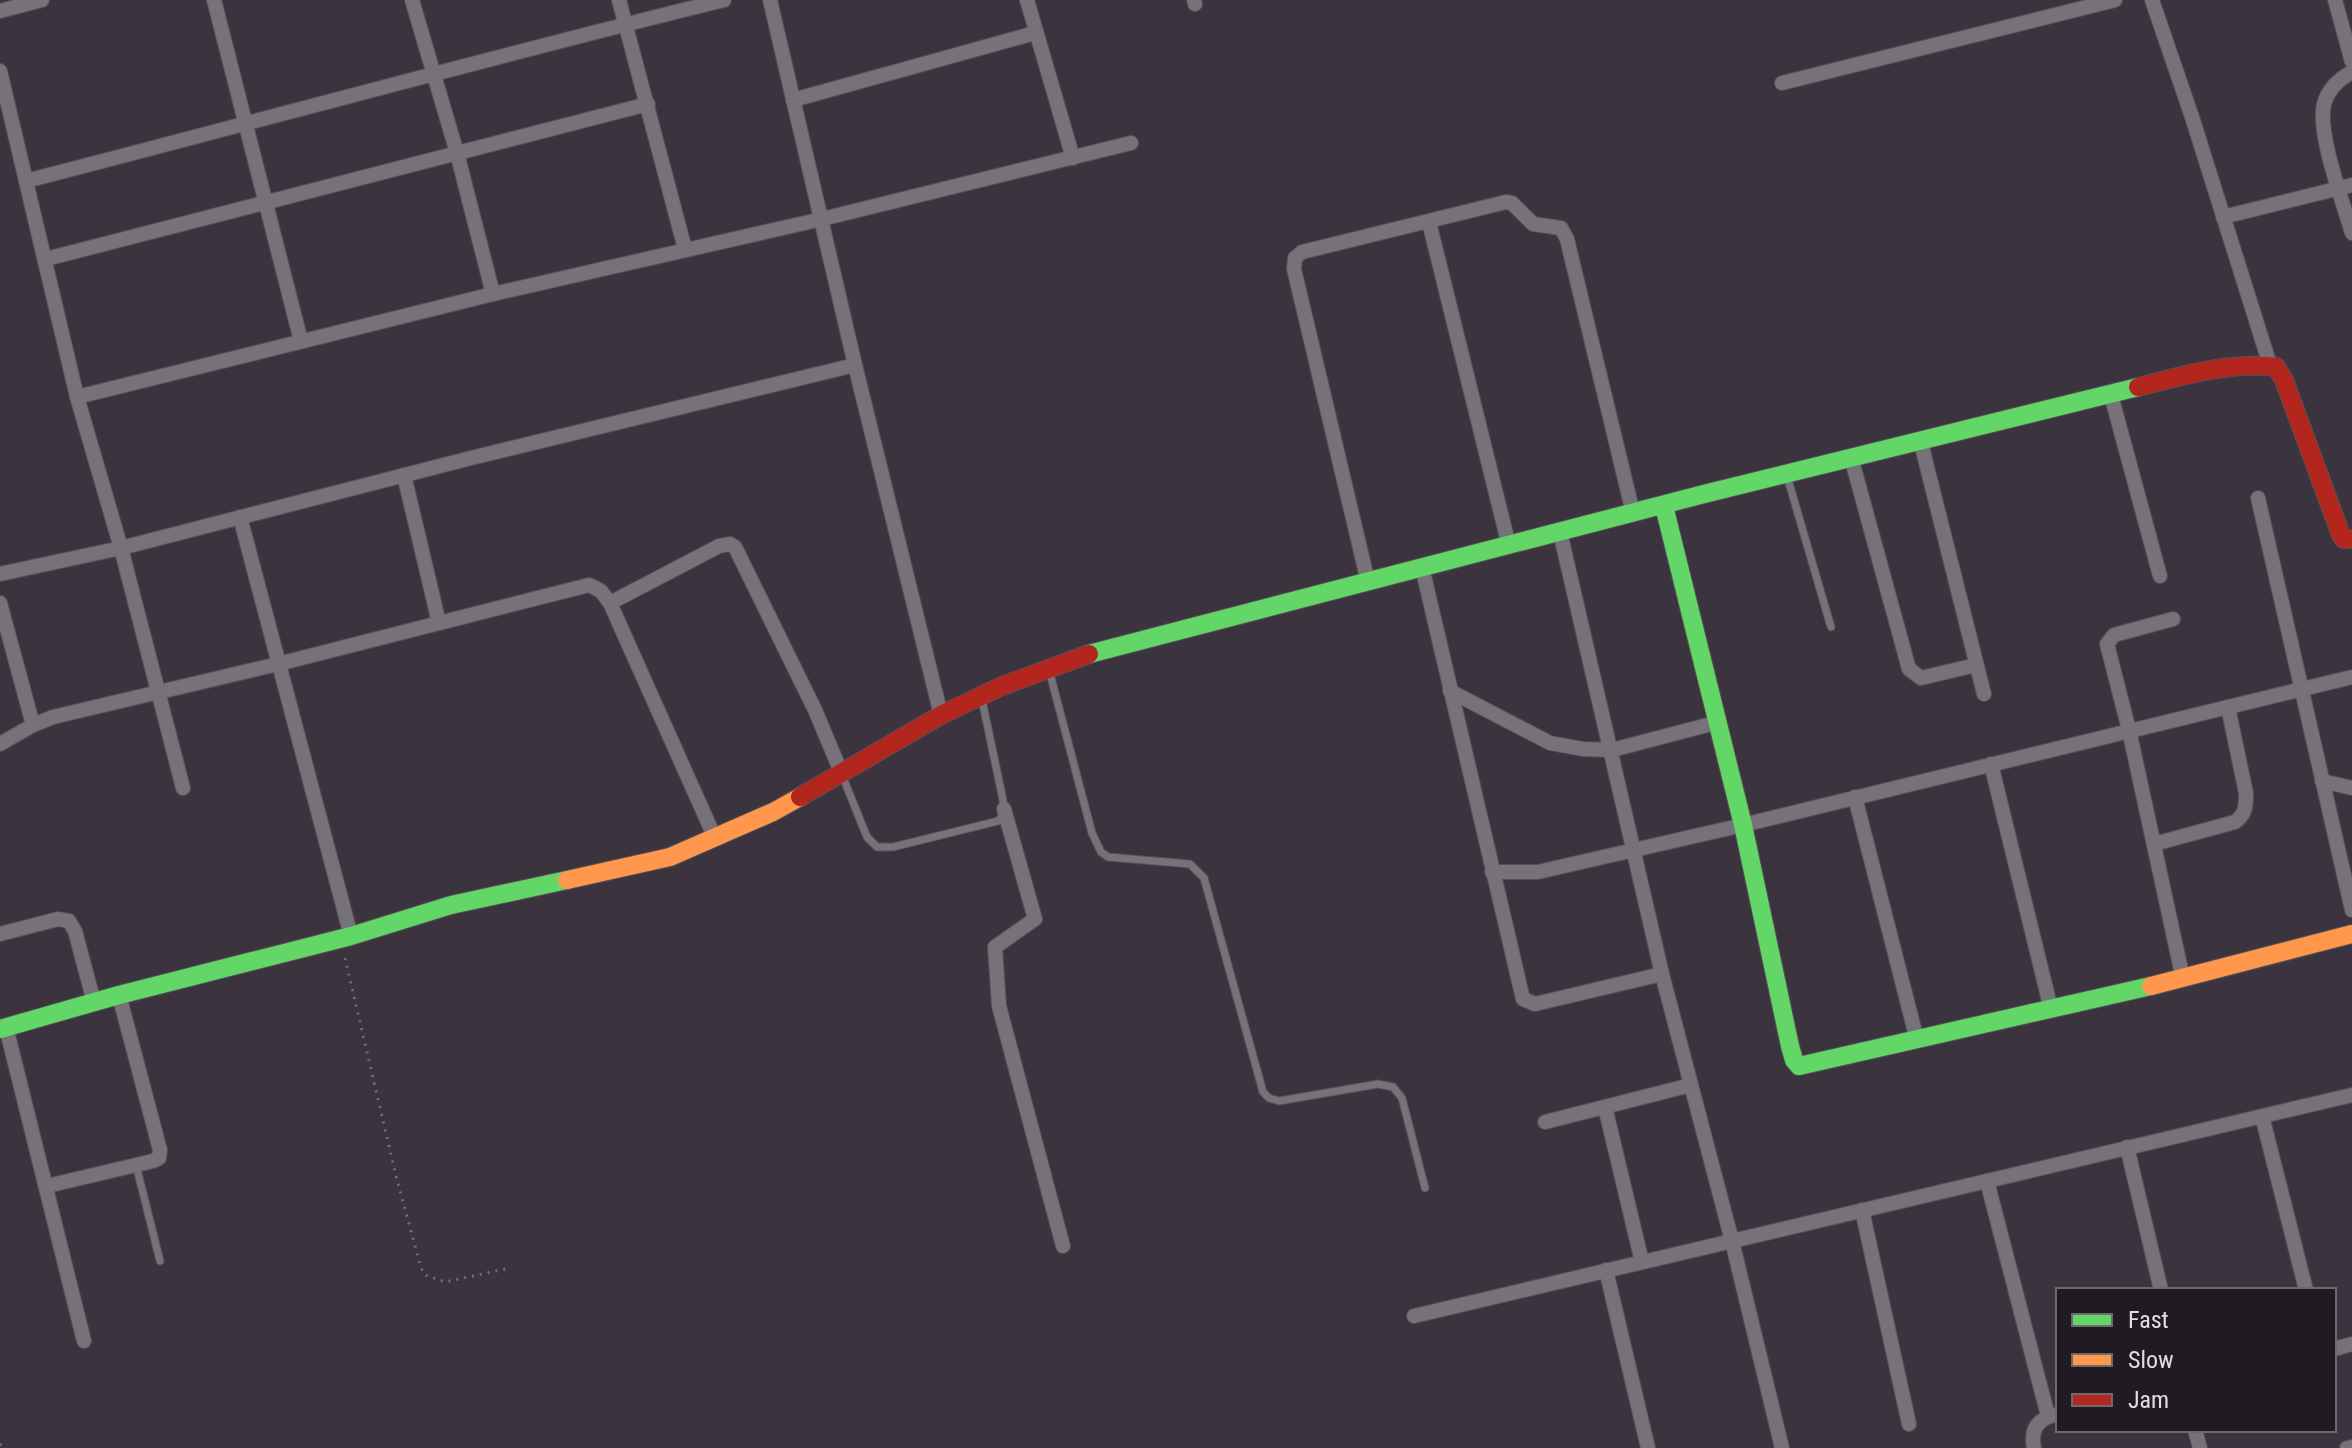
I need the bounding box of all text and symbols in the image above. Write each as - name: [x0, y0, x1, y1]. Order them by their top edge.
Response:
- legend: [2056, 1288, 2336, 1432]
- text: Fast: [2128, 1306, 2169, 1334]
- text: Slow: [2128, 1346, 2174, 1374]
- text: Jam: [2128, 1386, 2169, 1414]

